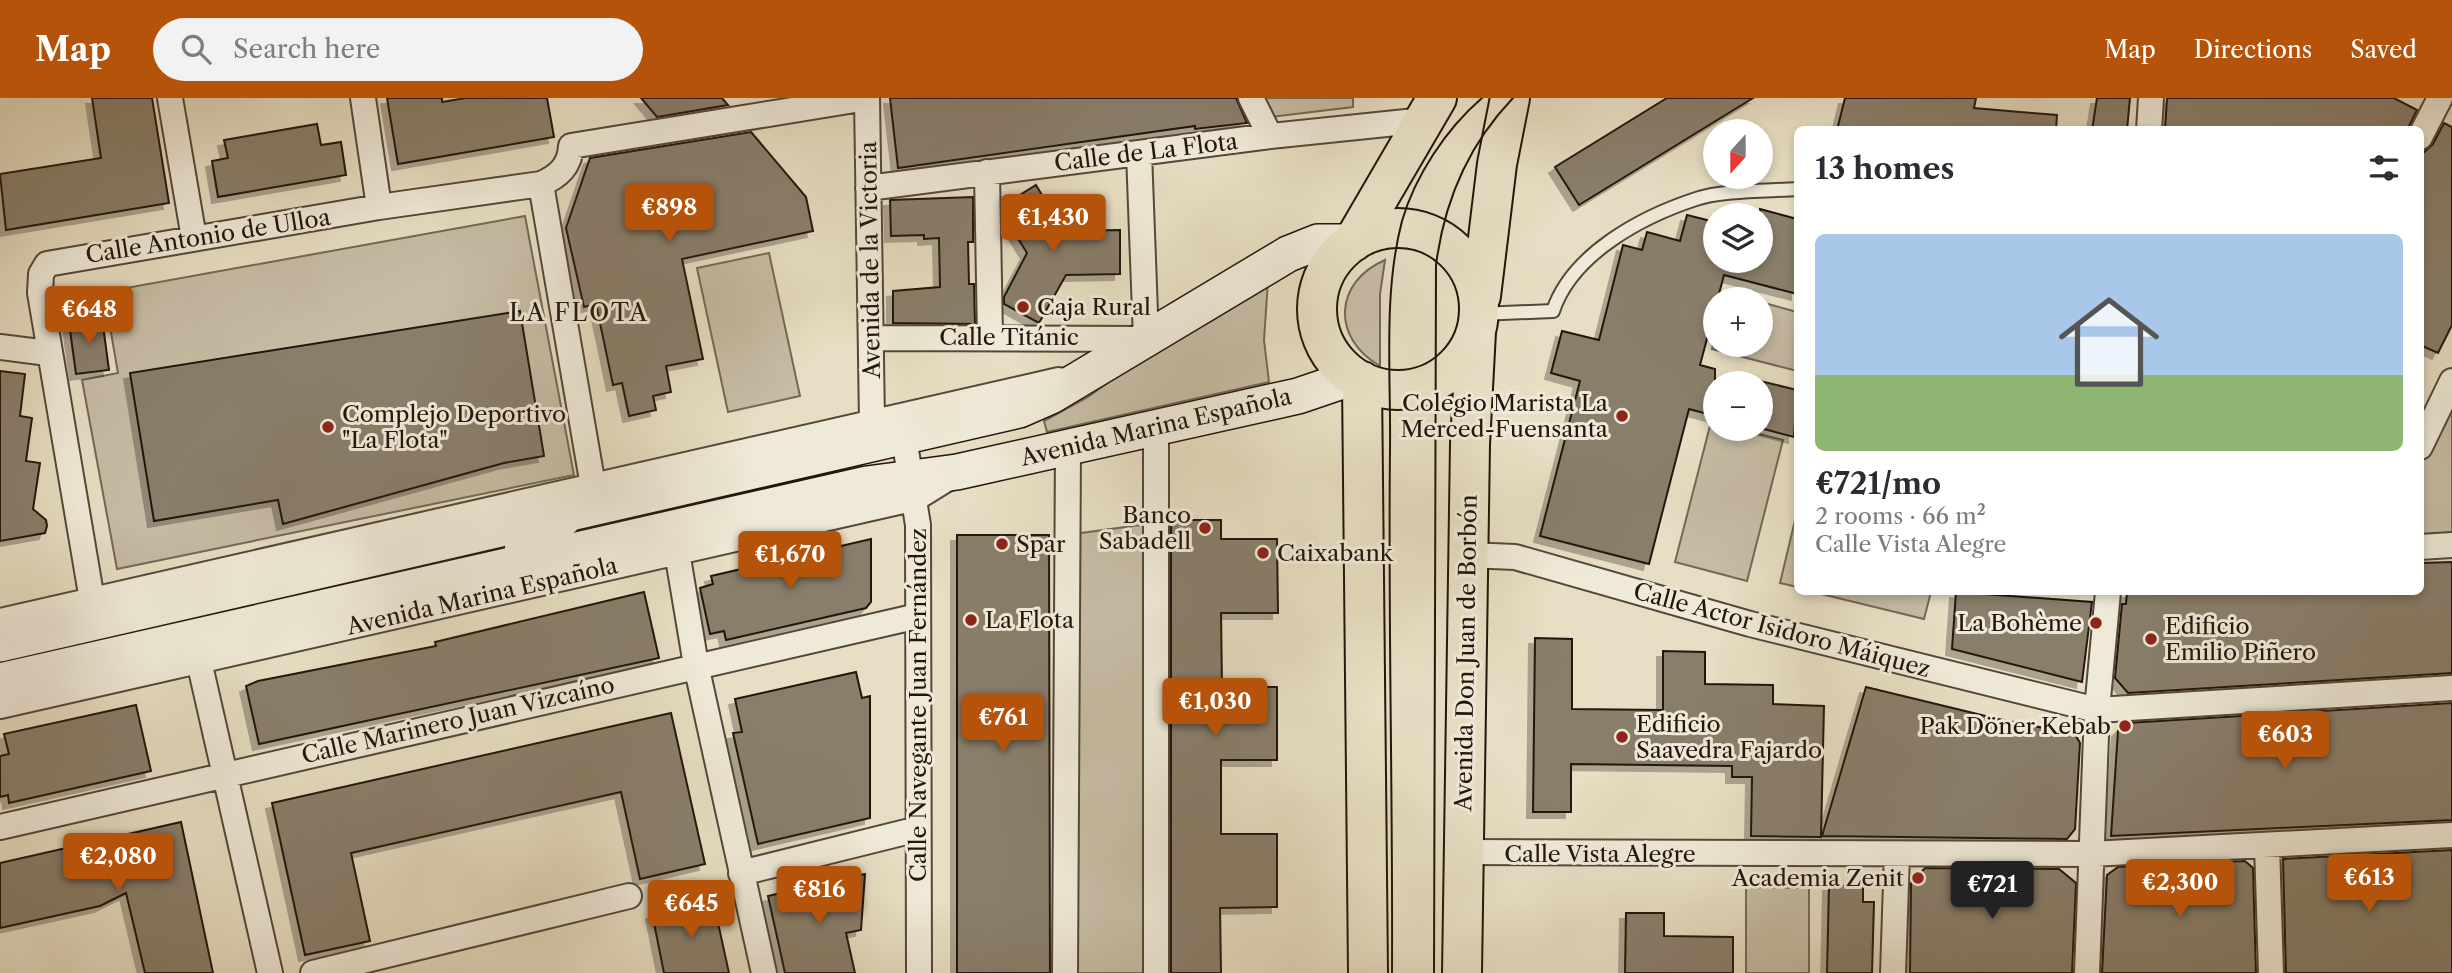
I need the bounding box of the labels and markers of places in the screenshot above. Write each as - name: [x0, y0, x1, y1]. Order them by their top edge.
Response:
- pin: €898: [628, 184, 710, 244]
- pin: €1,430: [996, 194, 1110, 254]
- pin: €648: [48, 286, 130, 346]
- place label: Caja Rural: [1037, 293, 1151, 321]
- marker: Caja Rural: [1015, 299, 1031, 315]
- place label: Colegio Marista La Merced-Fuensanta: [1401, 389, 1609, 443]
- place label: Complejo Deportivo "La Flota": [342, 400, 566, 454]
- marker: Colegio Marista La Merced-Fuensanta: [1614, 408, 1630, 424]
- marker: Complejo Deportivo "La Flota": [320, 419, 336, 435]
- place label: Banco Sabadell: [1099, 501, 1191, 555]
- marker: Banco Sabadell: [1197, 520, 1213, 536]
- place label: Spar: [1016, 530, 1066, 558]
- pin: €1,670: [733, 532, 847, 591]
- marker: Spar: [994, 536, 1010, 552]
- place label: Caixabank: [1277, 539, 1395, 567]
- marker: Caixabank: [1255, 545, 1271, 561]
- place label: La Flota: [985, 606, 1075, 634]
- place label: La Bohème: [1957, 609, 2082, 637]
- marker: La Flota: [963, 612, 979, 628]
- place label: Edificio Emilio Piñero: [2165, 612, 2316, 666]
- marker: La Bohème: [2088, 615, 2104, 631]
- marker: Edificio Emilio Piñero: [2143, 631, 2159, 647]
- pin: €1,030: [1158, 678, 1272, 738]
- pin: €761: [962, 694, 1044, 754]
- place label: Edificio Saavedra Fajardo: [1636, 710, 1822, 764]
- place label: Pak Döner Kebab: [1920, 712, 2111, 740]
- pin: €603: [2244, 712, 2326, 771]
- marker: Pak Döner Kebab: [2117, 718, 2133, 734]
- marker: Edificio Saavedra Fajardo: [1614, 729, 1630, 745]
- pin: €2,080: [61, 834, 175, 893]
- pin: €613: [2328, 854, 2410, 914]
- pin: €2,300: [2123, 860, 2237, 919]
- pin: €721: [1951, 862, 2033, 921]
- place label: Academia Zenit: [1731, 864, 1904, 892]
- pin: €816: [778, 866, 860, 926]
- marker: Academia Zenit: [1910, 870, 1926, 886]
- pin: €645: [650, 880, 732, 940]

